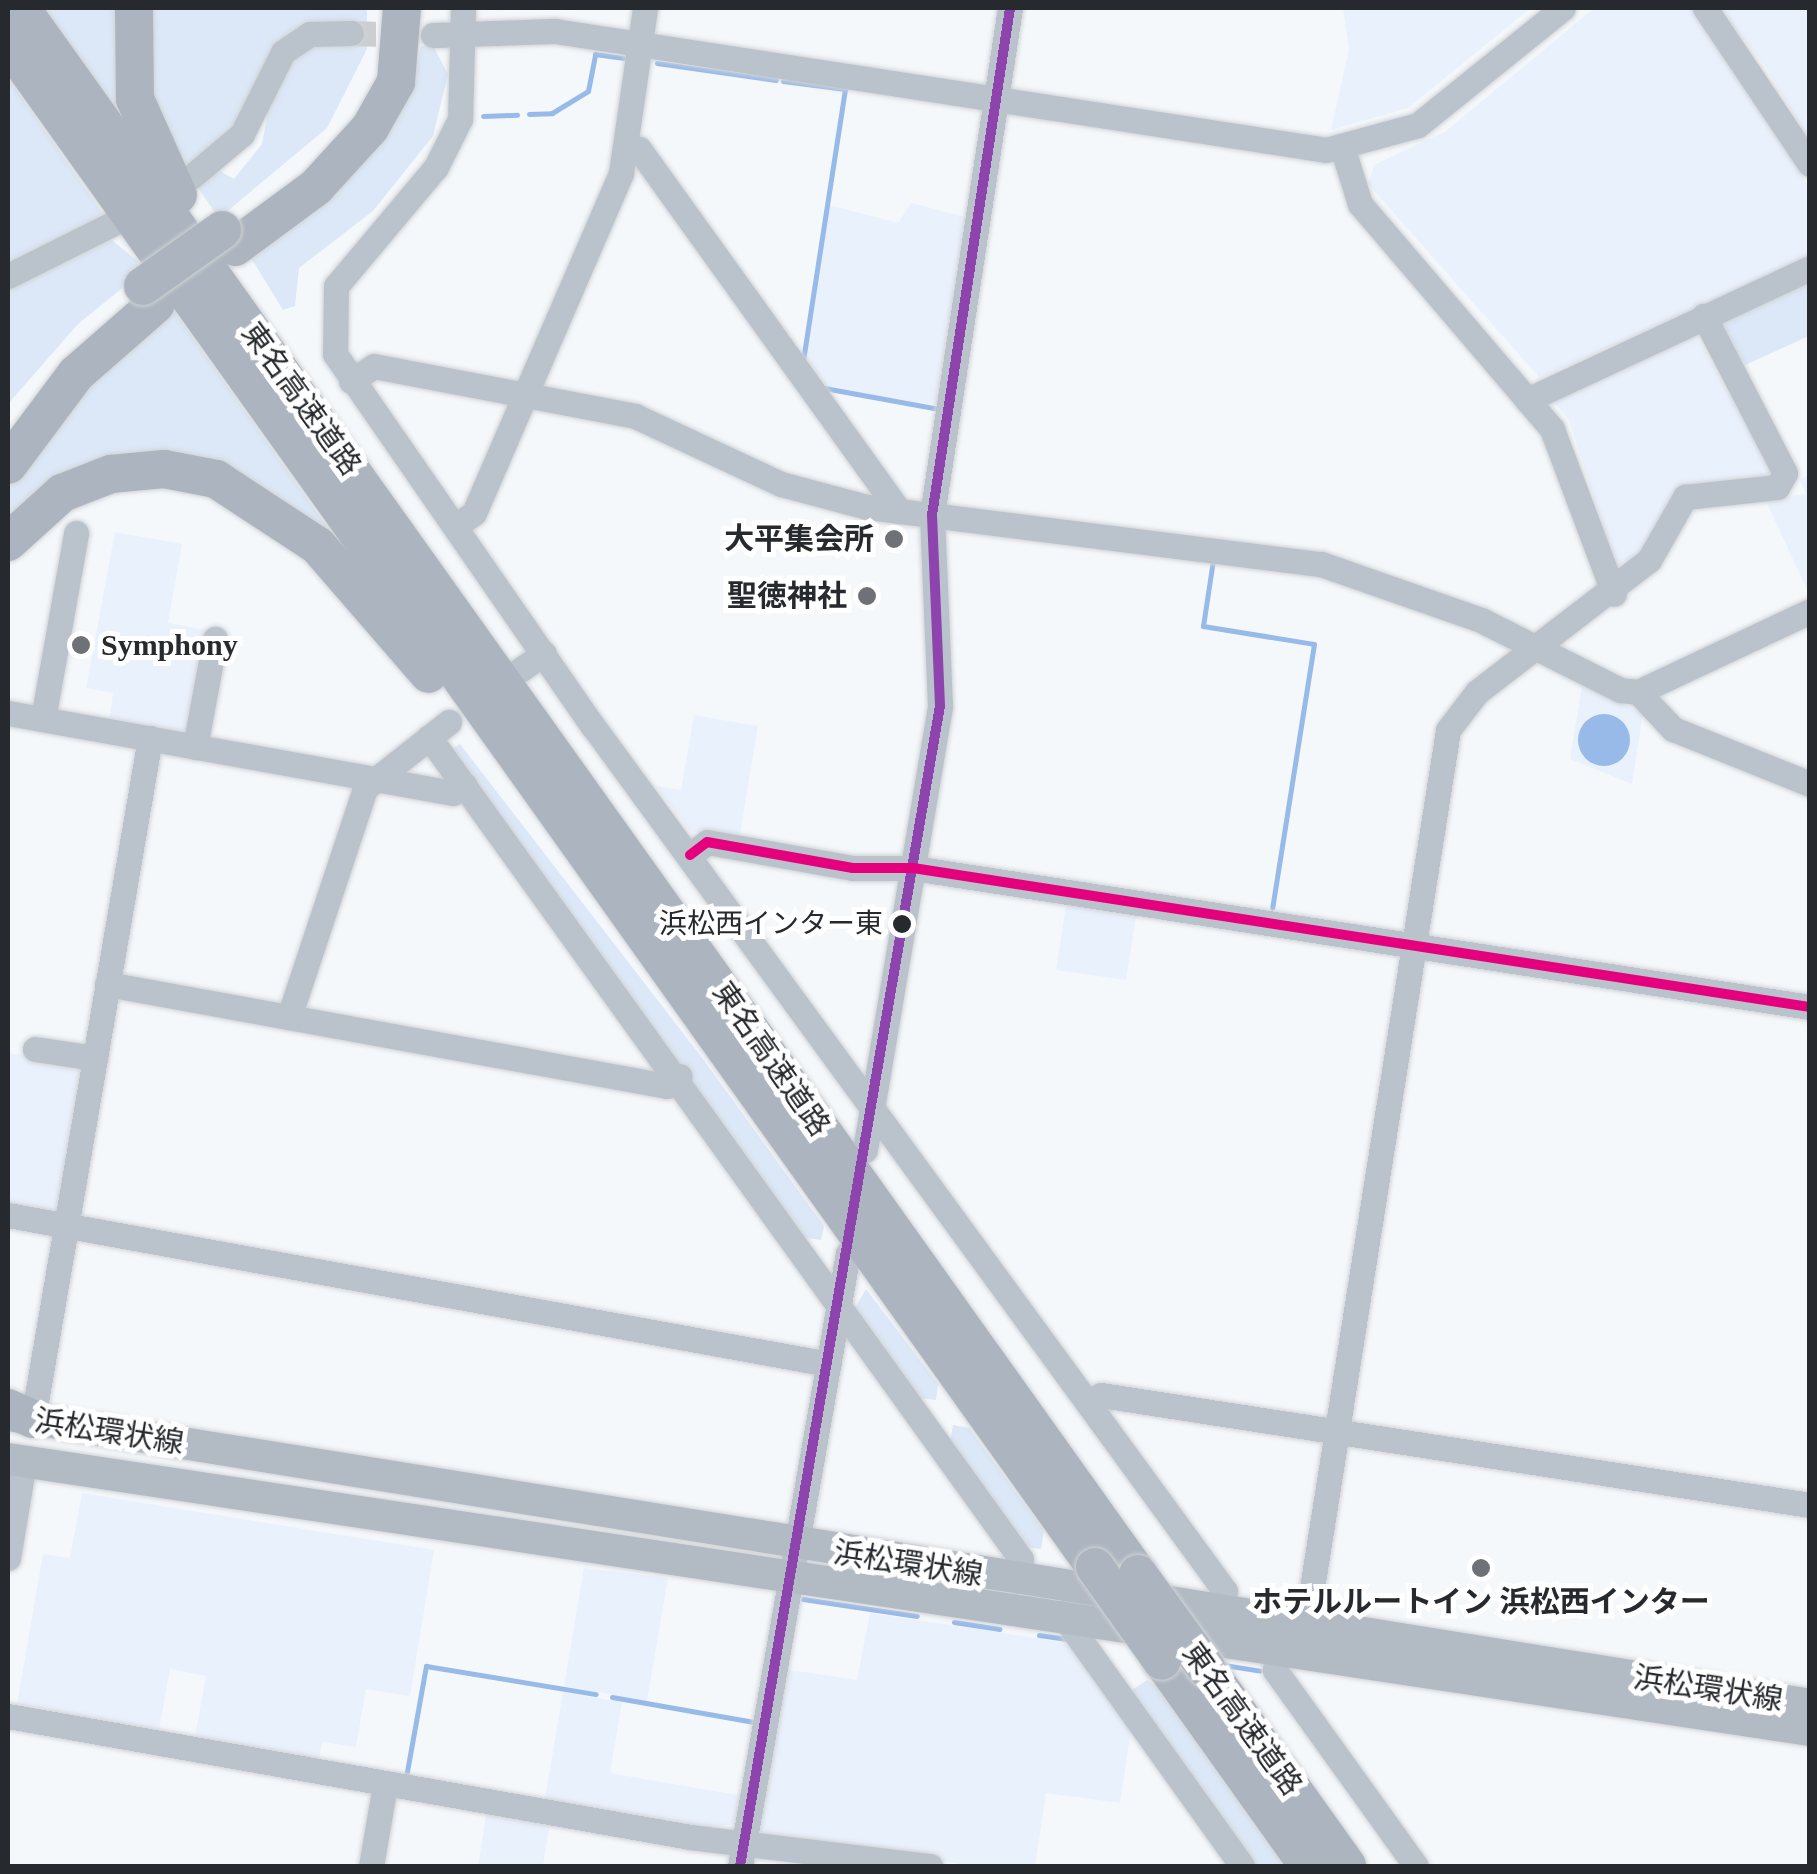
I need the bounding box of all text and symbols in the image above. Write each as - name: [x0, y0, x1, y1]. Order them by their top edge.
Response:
- street label: 東名高速道路: [234, 316, 368, 482]
- place label: 大平集会所: [724, 521, 874, 557]
- marker: 大平集会所: [883, 528, 905, 550]
- place label: 聖徳神社: [727, 578, 847, 614]
- marker: 聖徳神社: [856, 585, 878, 607]
- place label: Symphony: [101, 627, 238, 663]
- marker: Symphony: [70, 634, 92, 656]
- place label: 浜松西インター東: [659, 907, 883, 941]
- marker: 浜松西インター東: [892, 914, 912, 934]
- street label: 東名高速道路: [705, 975, 837, 1143]
- street label: 浜松環状線: [32, 1402, 186, 1462]
- street label: 浜松環状線: [831, 1534, 985, 1594]
- marker: ホテルルートイン 浜松西インター: [1470, 1557, 1492, 1579]
- place label: ホテルルートイン 浜松西インター: [1252, 1584, 1710, 1620]
- street label: 東名高速道路: [1175, 1636, 1309, 1802]
- street label: 浜松環状線: [1631, 1659, 1785, 1719]

